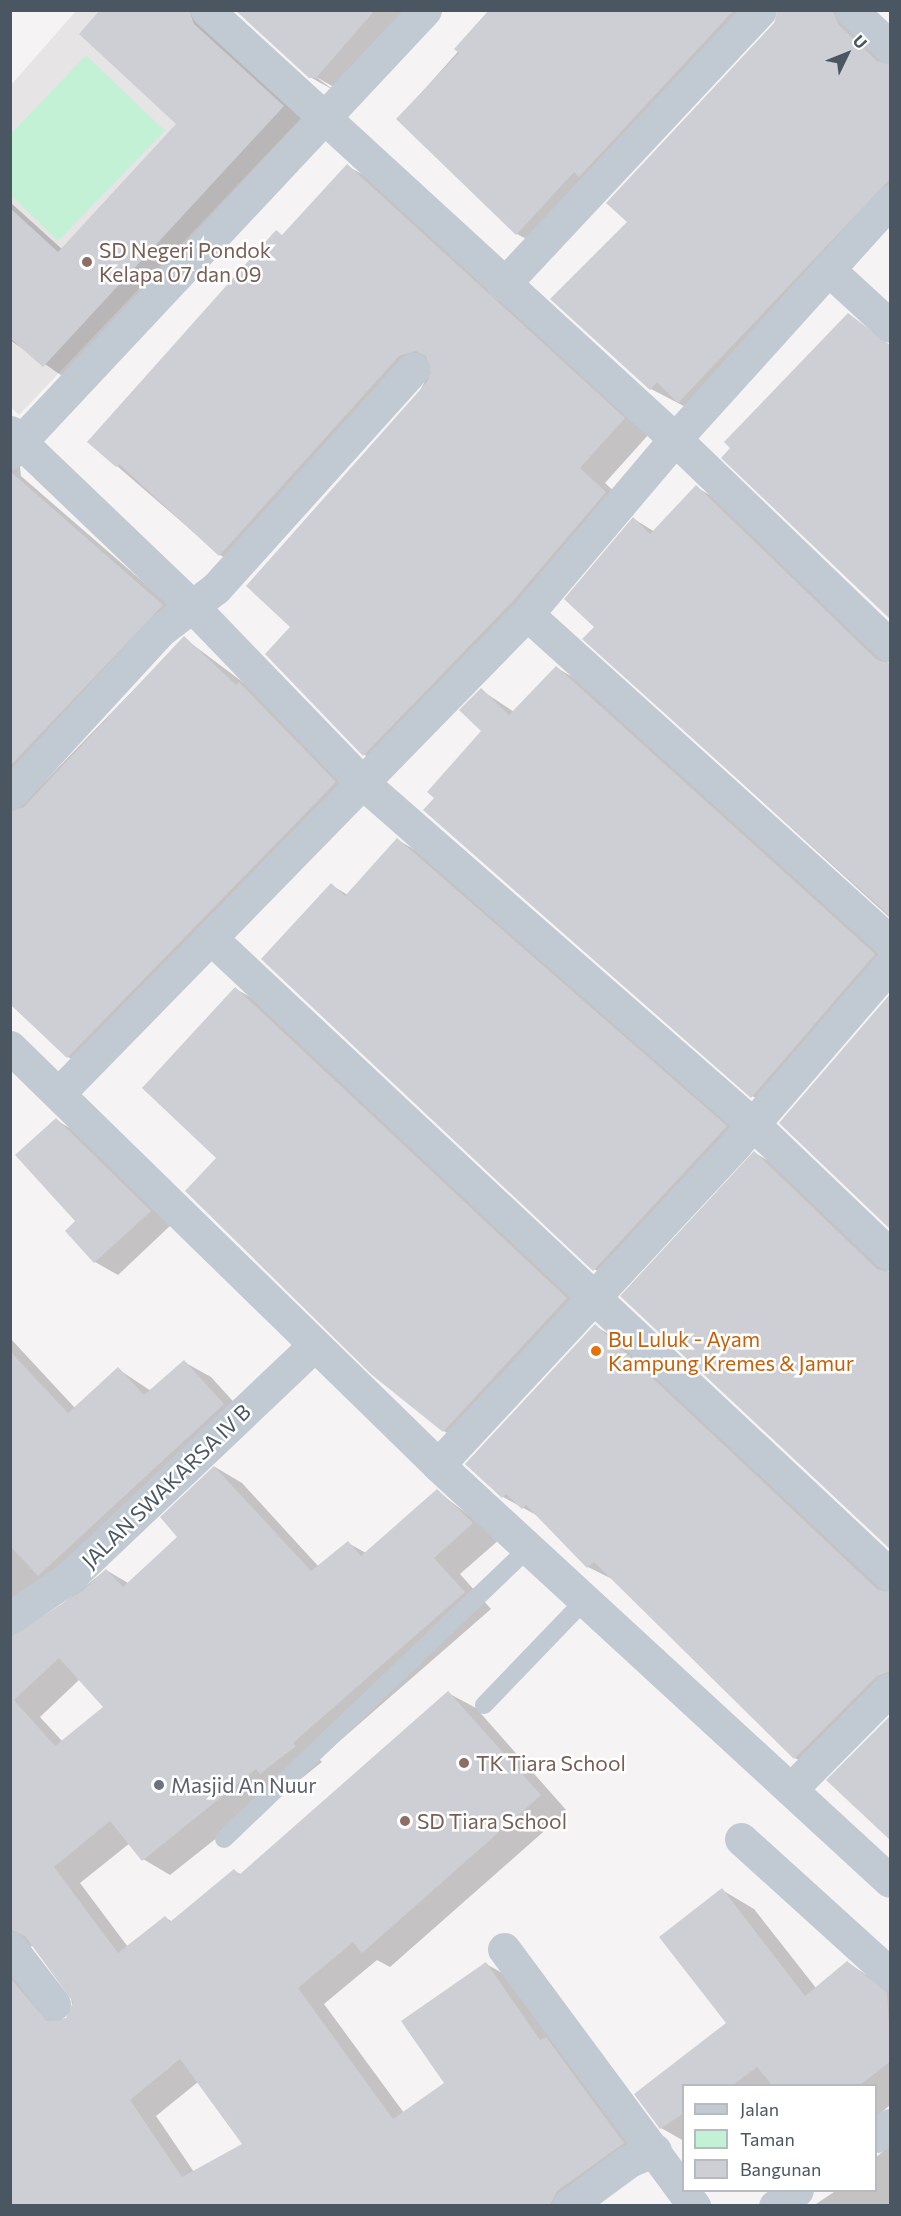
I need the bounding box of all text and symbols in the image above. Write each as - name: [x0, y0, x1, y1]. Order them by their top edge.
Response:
- north arrow: [817, 24, 877, 84]
- text: U: [850, 31, 871, 52]
- place label: SD Negeri Pondok Kelapa 07 dan 09: [99, 237, 271, 287]
- marker: SD Negeri Pondok Kelapa 07 dan 09: [80, 255, 94, 269]
- place label: Bu Luluk - Ayam Kampung Kremes & Jamur: [608, 1326, 854, 1376]
- marker: Bu Luluk - Ayam Kampung Kremes & Jamur: [589, 1344, 603, 1358]
- street label: JALAN SWAKARSA IV B: [76, 1399, 256, 1573]
- place label: TK Tiara School: [476, 1750, 626, 1776]
- marker: TK Tiara School: [457, 1756, 471, 1770]
- place label: Masjid An Nuur: [171, 1772, 317, 1798]
- marker: Masjid An Nuur: [152, 1778, 166, 1792]
- place label: SD Tiara School: [417, 1808, 567, 1834]
- marker: SD Tiara School: [398, 1814, 412, 1828]
- legend: [682, 2084, 877, 2192]
- text: Jalan: [740, 2098, 779, 2120]
- text: Taman: [740, 2128, 795, 2150]
- text: Bangunan: [740, 2158, 821, 2180]

